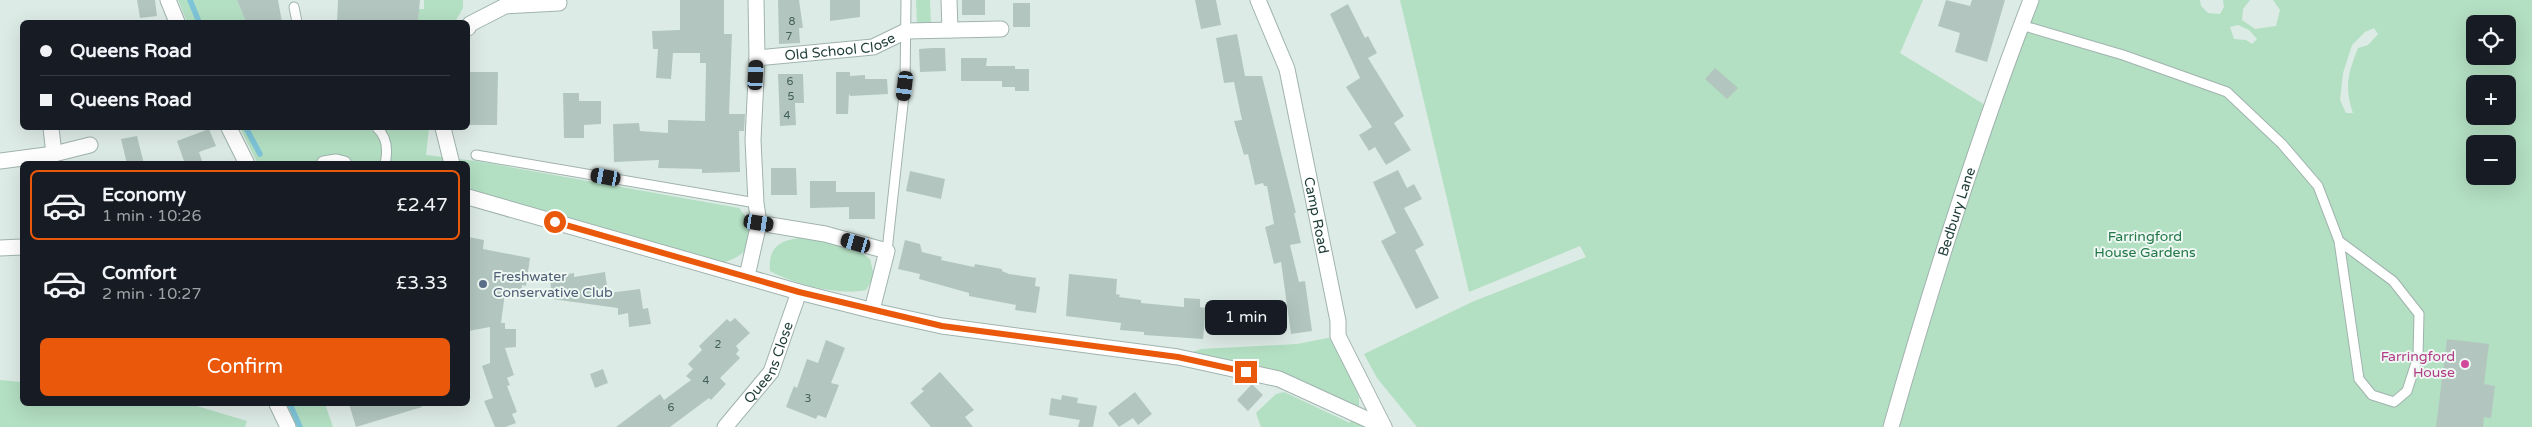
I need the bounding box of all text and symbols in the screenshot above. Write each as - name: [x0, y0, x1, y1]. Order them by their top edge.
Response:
- house number: 8: [789, 15, 796, 28]
- map controls: [2466, 15, 2516, 185]
- button: locate: [2466, 15, 2516, 65]
- street label: Old School Close: [784, 29, 898, 64]
- house number: 7: [786, 30, 793, 43]
- text: Queens Road: [70, 40, 192, 62]
- car: [747, 60, 764, 90]
- car: [895, 70, 914, 102]
- house number: 6: [787, 75, 794, 88]
- button: +: [2466, 75, 2516, 125]
- text: Queens Road: [70, 89, 192, 111]
- house number: 5: [788, 90, 795, 103]
- house number: 4: [784, 109, 791, 122]
- button: −: [2466, 135, 2516, 185]
- street label: Bedbury Lane: [1934, 165, 1979, 258]
- car: [589, 167, 622, 187]
- street label: Camp Road: [1301, 175, 1333, 255]
- icon: car: [42, 183, 87, 228]
- text: Economy: [102, 184, 186, 206]
- text: £2.47: [396, 194, 448, 216]
- text: 1 min · 10:26: [102, 206, 201, 226]
- route start: [544, 211, 566, 233]
- car: [743, 213, 774, 233]
- park label: Farringford House Gardens: [2094, 228, 2196, 261]
- car: [839, 232, 872, 254]
- icon: car: [42, 261, 87, 306]
- text: Comfort: [102, 262, 176, 284]
- place label: Freshwater Conservative Club: [493, 268, 613, 301]
- text: £3.33: [396, 272, 448, 294]
- marker: Freshwater Conservative Club: [477, 278, 489, 290]
- text: 2 min · 10:27: [102, 284, 201, 304]
- callout: 1 min: [1205, 300, 1287, 334]
- text: 1 min: [1225, 307, 1267, 327]
- street label: Queens Close: [740, 319, 796, 407]
- button: Confirm: [40, 338, 450, 396]
- house number: 2: [715, 338, 722, 351]
- place label: Farringford House: [2381, 348, 2455, 381]
- marker: Farringford House: [2459, 358, 2471, 370]
- route end: [1235, 361, 1257, 383]
- house number: 4: [703, 374, 710, 387]
- house number: 3: [805, 392, 812, 405]
- house number: 6: [668, 401, 675, 414]

